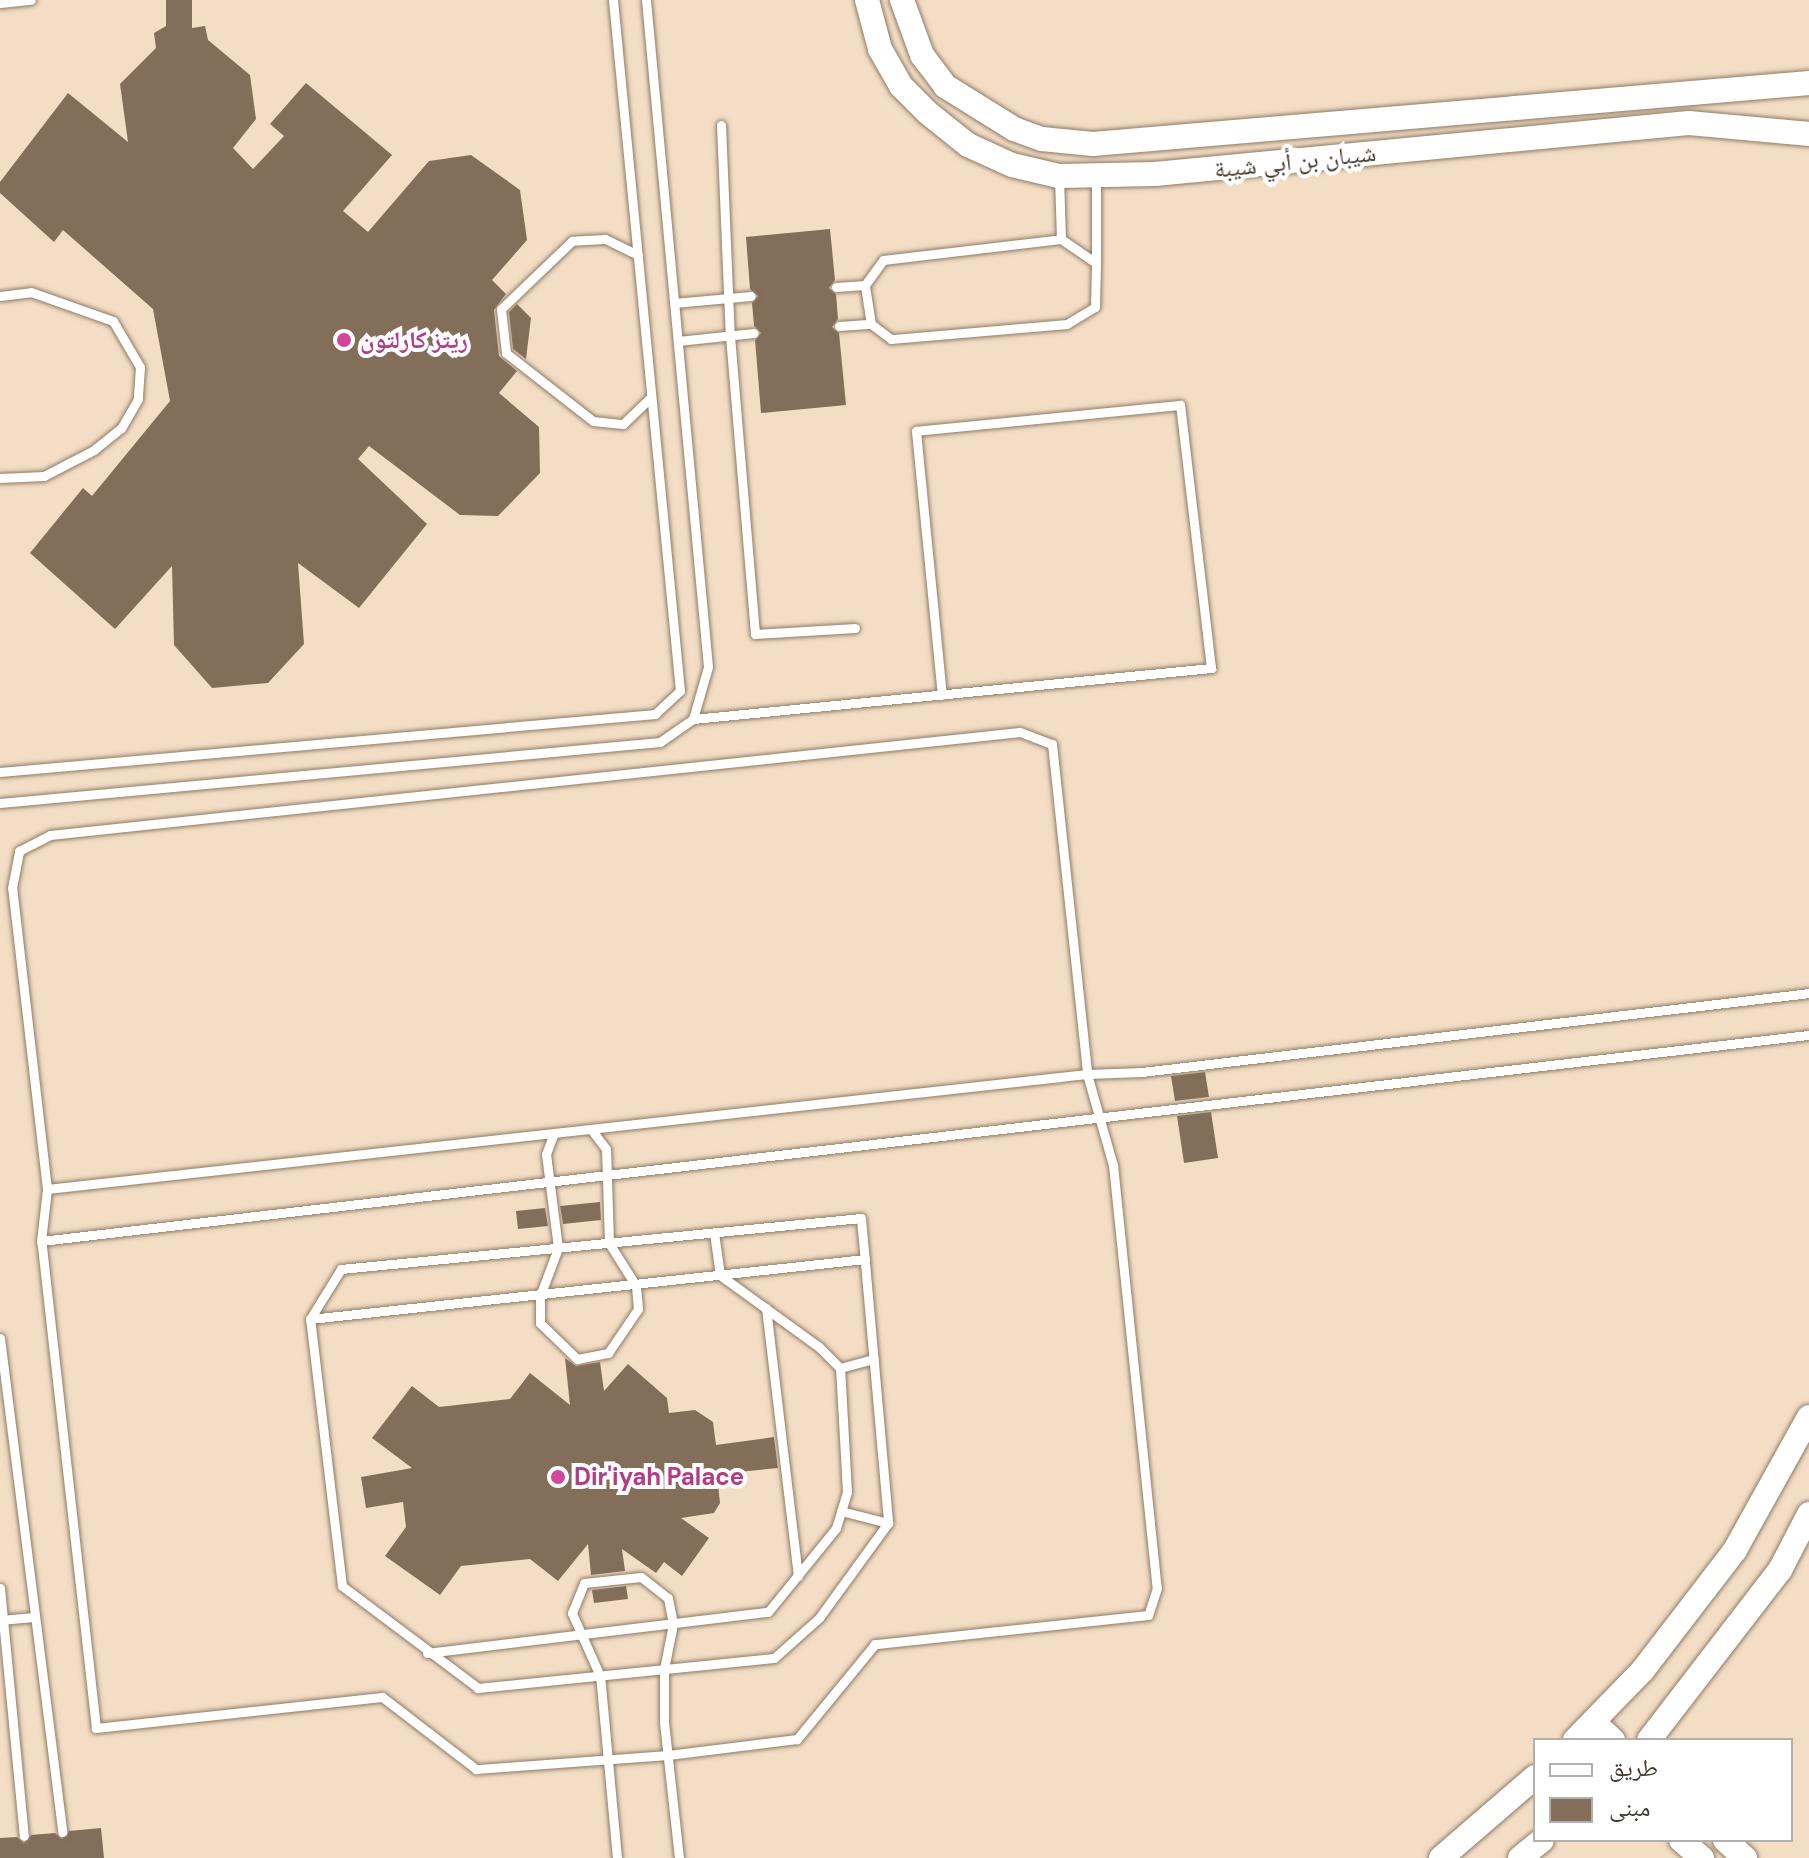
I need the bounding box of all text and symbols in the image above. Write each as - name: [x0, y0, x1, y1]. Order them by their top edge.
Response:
- street label: شيبان بن أبي شيبة: [1213, 138, 1377, 184]
- place label: ريتز كارلتون: [360, 326, 468, 354]
- marker: ريتز كارلتون: [335, 331, 353, 349]
- place label: Dir'iyah Palace: [574, 1463, 744, 1491]
- marker: Dir'iyah Palace: [549, 1468, 567, 1486]
- legend: [1533, 1738, 1793, 1842]
- text: طريق: [1609, 1752, 1658, 1783]
- text: مبنى: [1609, 1792, 1650, 1823]

